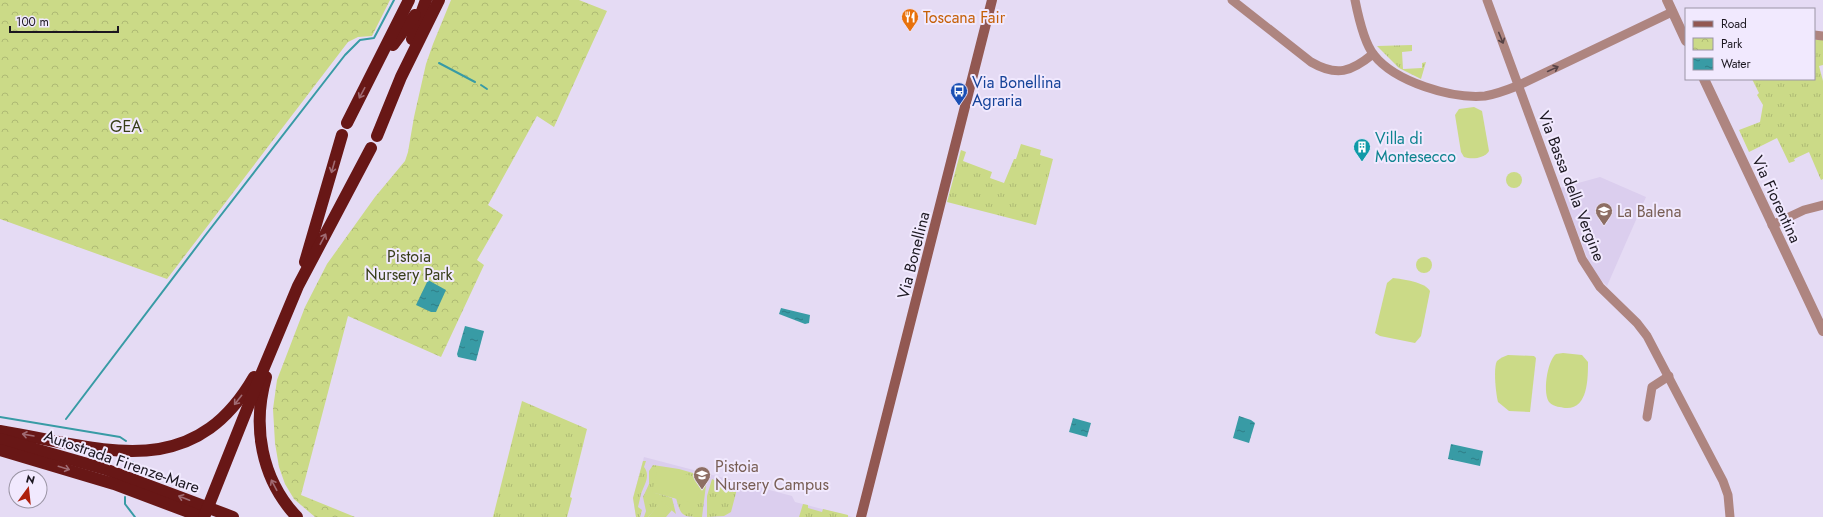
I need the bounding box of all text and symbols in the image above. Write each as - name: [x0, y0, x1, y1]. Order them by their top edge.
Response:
- place label: Toscana Fair: [923, 6, 1006, 29]
- restaurant icon: Toscana Fair: [900, 7, 920, 32]
- scale bar: [10, 8, 118, 34]
- legend: [1685, 8, 1815, 80]
- text: 100 m: [16, 13, 49, 31]
- text: Road: [1721, 15, 1747, 33]
- one-way arrow: [1498, 31, 1506, 43]
- text: Park: [1721, 35, 1743, 53]
- text: Water: [1721, 55, 1752, 73]
- one-way arrow: [1546, 65, 1558, 72]
- place label: Via Bonellina Agraria: [972, 71, 1061, 112]
- bus stop icon: Via Bonellina Agraria: [949, 81, 969, 106]
- one-way arrow: [358, 87, 366, 99]
- street label: Via Bassa della Vergine: [1532, 108, 1611, 265]
- park label: GEA: [110, 115, 142, 138]
- place label: Villa di Montesecco: [1375, 127, 1456, 168]
- building icon: Villa di Montesecco: [1352, 137, 1372, 162]
- street label: Via Fiorentina: [1746, 152, 1807, 247]
- one-way arrow: [329, 160, 336, 173]
- place label: La Balena: [1617, 200, 1681, 223]
- school or university icon: La Balena: [1594, 201, 1614, 226]
- street label: Via Bonellina: [892, 209, 935, 301]
- one-way arrow: [320, 233, 327, 245]
- park label: Pistoia Nursery Park: [365, 245, 454, 286]
- one-way arrow: [234, 394, 242, 405]
- street label: Autostrada Firenze-Mare: [41, 424, 203, 499]
- one-way arrow: [22, 431, 35, 439]
- place label: Pistoia Nursery Campus: [715, 455, 829, 496]
- one-way arrow: [58, 465, 71, 472]
- school or university icon: Pistoia Nursery Campus: [692, 465, 712, 490]
- north arrow: [8, 469, 48, 509]
- text: N: [24, 470, 37, 488]
- one-way arrow: [270, 480, 278, 492]
- one-way arrow: [178, 493, 190, 501]

